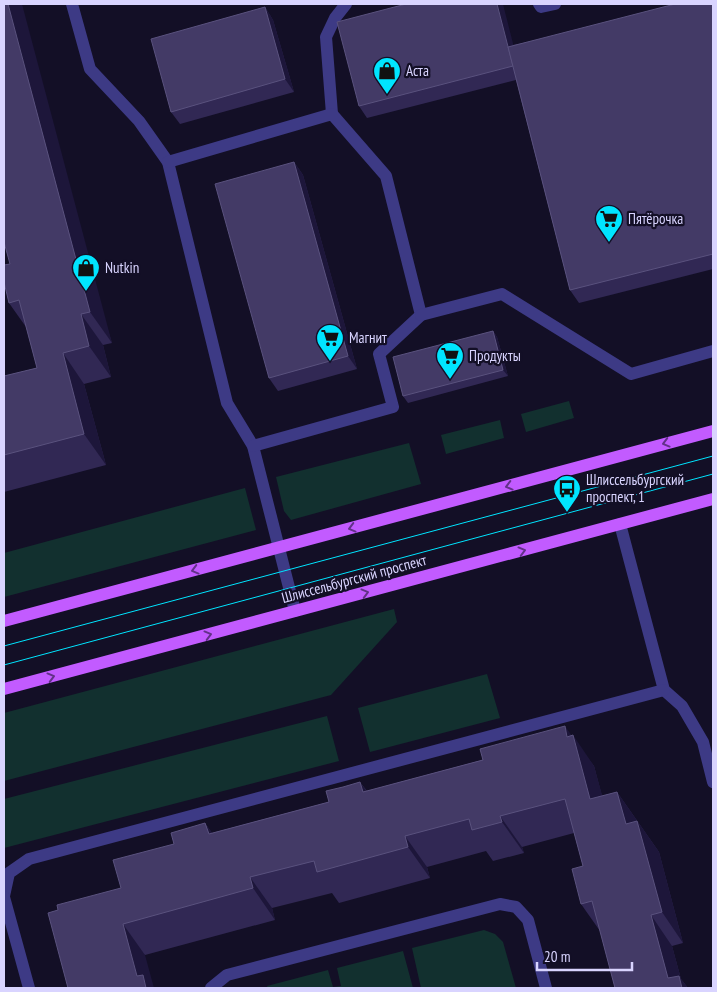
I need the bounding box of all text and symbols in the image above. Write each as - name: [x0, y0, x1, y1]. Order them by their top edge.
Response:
- shop icon: Аста: [372, 56, 402, 95]
- place label: Аста: [406, 61, 429, 80]
- supermarket icon: Пятёрочка: [594, 204, 624, 243]
- place label: Пятёрочка: [628, 209, 683, 228]
- shop icon: Nutkin: [71, 253, 101, 292]
- place label: Nutkin: [105, 258, 139, 277]
- supermarket icon: Магнит: [315, 323, 345, 362]
- place label: Магнит: [349, 328, 387, 347]
- supermarket icon: Продукты: [435, 341, 465, 380]
- place label: Продукты: [469, 346, 521, 365]
- one-way arrow: [663, 438, 671, 448]
- place label: Шлиссельбургский проспект, 1: [586, 470, 684, 506]
- bus stop icon: Шлиссельбургский проспект, 1: [552, 474, 582, 513]
- one-way arrow: [505, 480, 514, 491]
- one-way arrow: [349, 522, 357, 532]
- one-way arrow: [517, 546, 526, 557]
- street label: Шлиссельбургский проспект: [279, 550, 429, 607]
- one-way arrow: [192, 564, 200, 574]
- one-way arrow: [360, 588, 369, 599]
- one-way arrow: [203, 630, 211, 640]
- one-way arrow: [46, 672, 54, 682]
- scale bar: [537, 940, 632, 972]
- text: 20 m: [544, 947, 570, 966]

